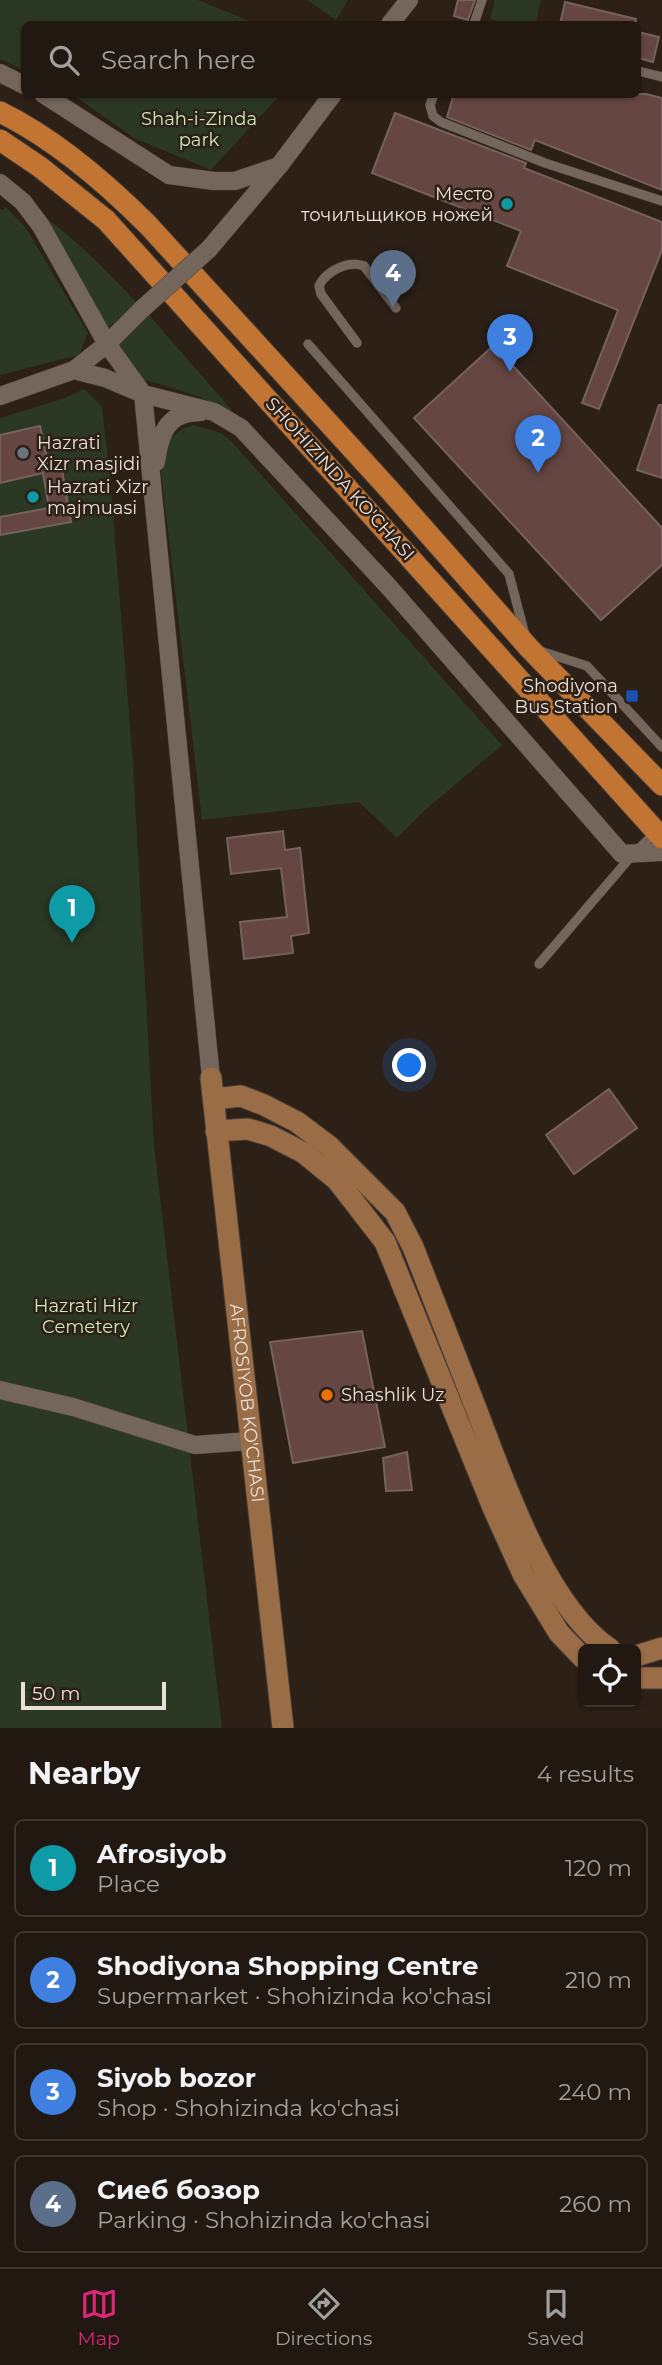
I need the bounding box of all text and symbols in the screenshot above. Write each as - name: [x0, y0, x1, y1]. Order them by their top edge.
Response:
- search box: [21, 21, 641, 98]
- icon: search: [45, 41, 83, 79]
- text: Search here: [101, 44, 256, 76]
- park label: Shah-i-Zinda park: [141, 108, 257, 151]
- place label: Место точильщиков ножей: [301, 183, 493, 226]
- marker: Место точильщиков ножей: [499, 196, 515, 212]
- pin: 4: [370, 250, 416, 308]
- pin: 3: [487, 314, 533, 372]
- street label: SHOHIZINDA KO'CHASI: [261, 393, 419, 565]
- pin: 2: [515, 415, 561, 473]
- place label: Hazrati Xizr masjidi: [37, 432, 140, 475]
- marker: Hazrati Xizr masjidi: [15, 445, 31, 461]
- place label: Hazrati Xizr majmuasi: [47, 476, 149, 519]
- marker: Hazrati Xizr majmuasi: [25, 489, 41, 505]
- place label: Shodiyona Bus Station: [515, 675, 618, 718]
- marker: Shodiyona Bus Station: [624, 688, 640, 704]
- pin: 1: [49, 885, 95, 943]
- your location: [392, 1048, 426, 1082]
- park label: Hazrati Hizr Cemetery: [34, 1295, 138, 1338]
- street label: AFROSIYOB KO'CHASI: [225, 1302, 269, 1504]
- place label: Shashlik Uz: [341, 1384, 444, 1406]
- marker: Shashlik Uz: [319, 1387, 335, 1403]
- map controls: [578, 1644, 641, 1707]
- button: locate: [578, 1644, 641, 1707]
- scale bar: [21, 1679, 166, 1711]
- text: 50 m: [32, 1682, 80, 1705]
- text: Nearby: [28, 1755, 140, 1792]
- text: 4 results: [537, 1760, 634, 1788]
- text: Afrosiyob: [97, 1838, 227, 1870]
- text: 1: [48, 1854, 58, 1882]
- text: 120 m: [565, 1854, 632, 1882]
- text: Place: [97, 1870, 160, 1898]
- text: Shodiyona Shopping Centre: [97, 1950, 479, 1982]
- text: 2: [46, 1966, 60, 1994]
- text: 210 m: [565, 1966, 632, 1994]
- text: Supermarket · Shohizinda ko'chasi: [97, 1982, 492, 2010]
- text: Siyob bozor: [97, 2062, 256, 2094]
- text: 3: [46, 2078, 60, 2106]
- text: 240 m: [559, 2078, 632, 2106]
- text: Shop · Shohizinda ko'chasi: [97, 2094, 400, 2122]
- text: Сиеб бозор: [97, 2174, 260, 2206]
- text: 4: [45, 2190, 61, 2218]
- text: 260 m: [559, 2190, 632, 2218]
- text: Parking · Shohizinda ko'chasi: [97, 2206, 430, 2234]
- tab: Map: [78, 2285, 120, 2350]
- tab: Directions: [275, 2285, 372, 2350]
- tab: Saved: [527, 2285, 584, 2350]

